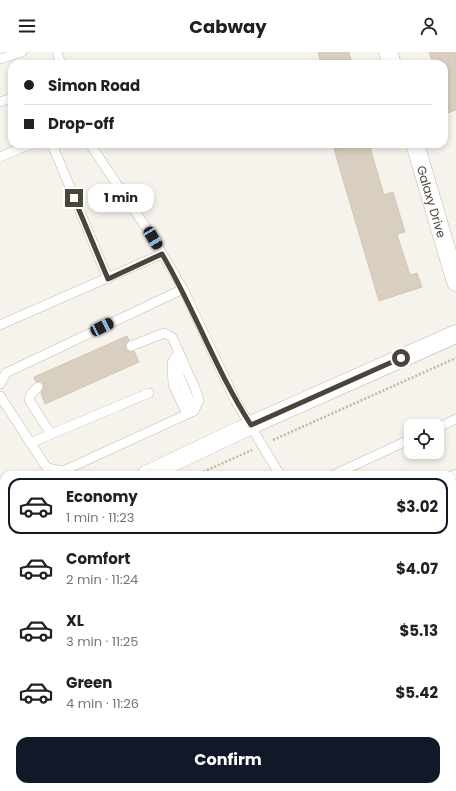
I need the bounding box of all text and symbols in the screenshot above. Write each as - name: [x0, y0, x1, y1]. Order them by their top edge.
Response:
- text: Cabway: [189, 14, 267, 39]
- icon: menu: [16, 15, 38, 37]
- icon: person: [418, 15, 440, 37]
- text: Simon Road: [48, 75, 140, 96]
- text: Drop-off: [48, 113, 114, 134]
- street label: Galaxy Drive: [413, 163, 451, 240]
- callout: 1 min: [88, 184, 154, 212]
- text: 1 min: [104, 188, 138, 207]
- route end: [65, 189, 83, 207]
- car: [142, 225, 164, 251]
- car: [89, 316, 115, 338]
- route start: [392, 349, 410, 367]
- map controls: [404, 419, 444, 459]
- button: locate: [404, 419, 444, 459]
- text: Economy: [66, 486, 138, 507]
- icon: car: [18, 488, 54, 524]
- text: $3.02: [396, 496, 438, 517]
- text: 1 min · 11:23: [66, 508, 134, 527]
- text: Comfort: [66, 548, 130, 569]
- icon: car: [18, 550, 54, 586]
- text: $4.07: [396, 558, 438, 579]
- text: 2 min · 11:24: [66, 570, 138, 589]
- text: XL: [66, 610, 84, 631]
- icon: car: [18, 612, 54, 648]
- text: $5.13: [399, 620, 438, 641]
- text: 3 min · 11:25: [66, 632, 138, 651]
- text: Green: [66, 672, 112, 693]
- icon: car: [18, 674, 54, 710]
- text: $5.42: [395, 682, 438, 703]
- text: 4 min · 11:26: [66, 694, 139, 713]
- button: Confirm: [16, 737, 440, 783]

